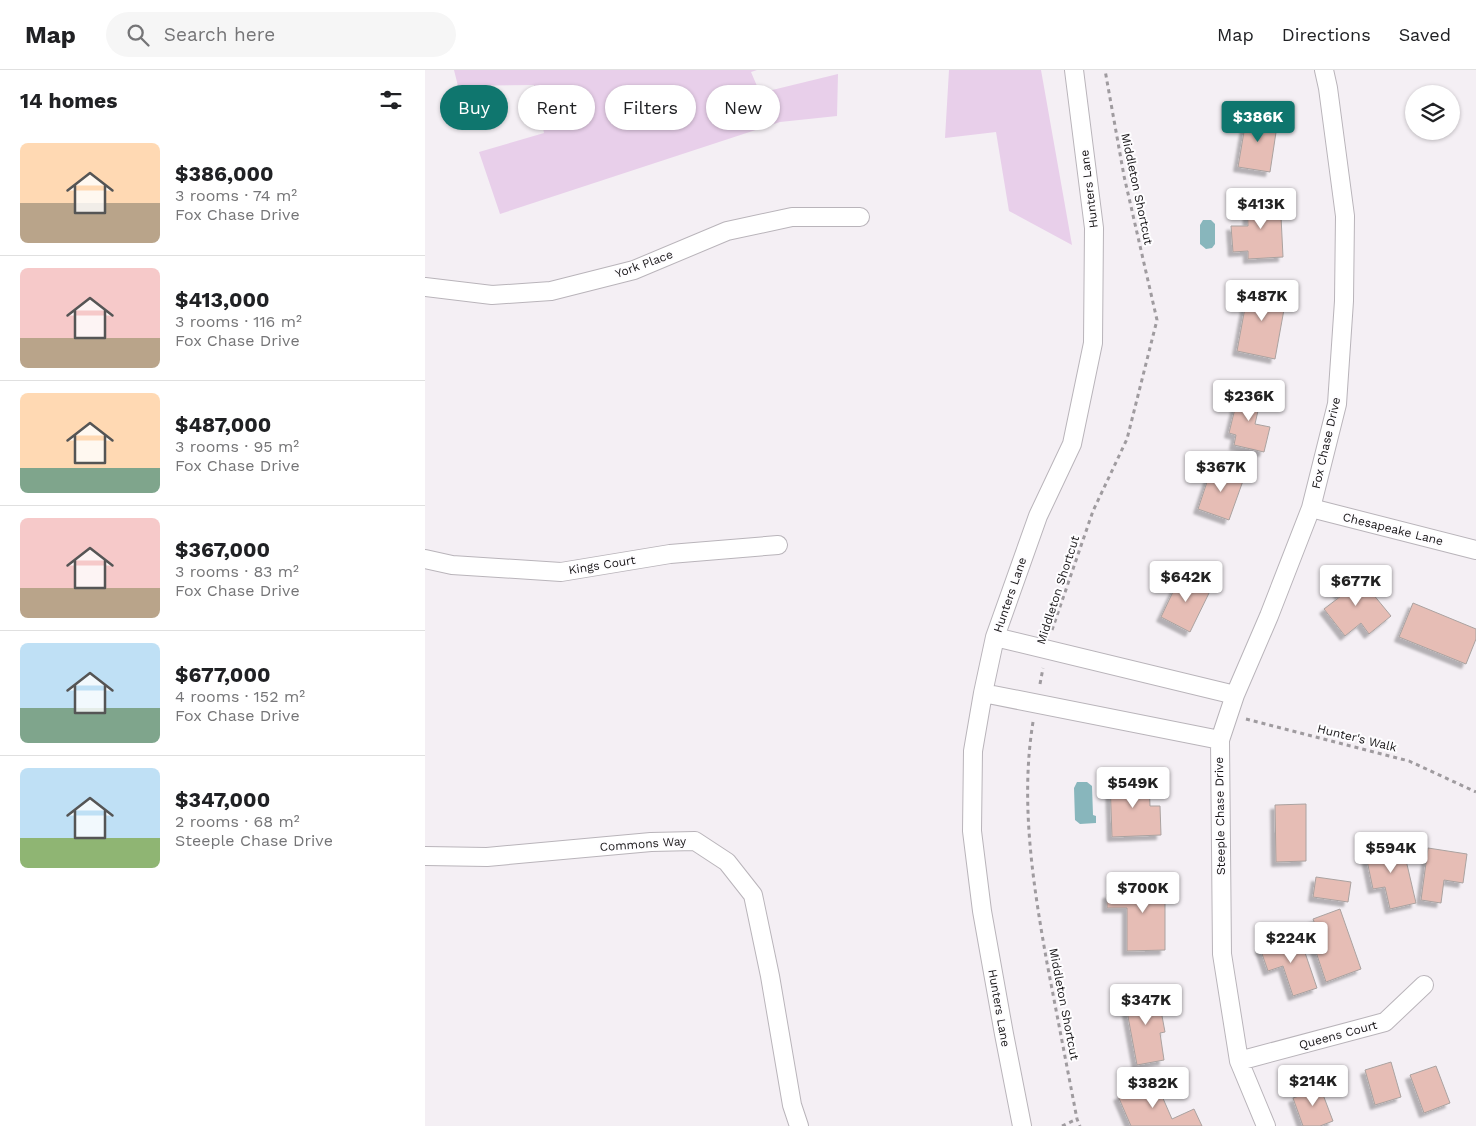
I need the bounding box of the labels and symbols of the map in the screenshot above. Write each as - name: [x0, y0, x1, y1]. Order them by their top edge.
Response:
- pin: $386K: [1223, 100, 1293, 143]
- street label: Middleton Shortcut: [1118, 132, 1156, 246]
- street label: Hunters Lane: [1077, 149, 1101, 229]
- pin: $413K: [1226, 188, 1296, 230]
- street label: York Place: [613, 247, 675, 281]
- pin: $487K: [1227, 280, 1297, 322]
- pin: $236K: [1214, 380, 1284, 422]
- street label: Fox Chase Drive: [1309, 396, 1343, 490]
- pin: $367K: [1186, 450, 1256, 493]
- street label: Chesapeake Lane: [1341, 510, 1445, 548]
- street label: Middleton Shortcut: [1034, 534, 1082, 646]
- street label: Kings Court: [567, 553, 637, 577]
- street label: Hunters Lane: [991, 555, 1029, 635]
- pin: $642K: [1151, 560, 1221, 603]
- pin: $677K: [1321, 564, 1391, 607]
- street label: Hunter's Walk: [1316, 721, 1398, 755]
- street label: Steeple Chase Drive: [1212, 757, 1228, 875]
- pin: $549K: [1098, 766, 1168, 809]
- pin: $594K: [1356, 832, 1426, 874]
- street label: Commons Way: [599, 834, 688, 854]
- pin: $700K: [1108, 872, 1178, 914]
- pin: $224K: [1256, 922, 1326, 964]
- street label: Middleton Shortcut: [1046, 947, 1082, 1061]
- street label: Hunters Lane: [985, 968, 1013, 1048]
- pin: $347K: [1111, 984, 1181, 1026]
- street label: Queens Court: [1297, 1018, 1379, 1052]
- pin: $214K: [1278, 1064, 1348, 1107]
- pin: $382K: [1118, 1066, 1188, 1109]

